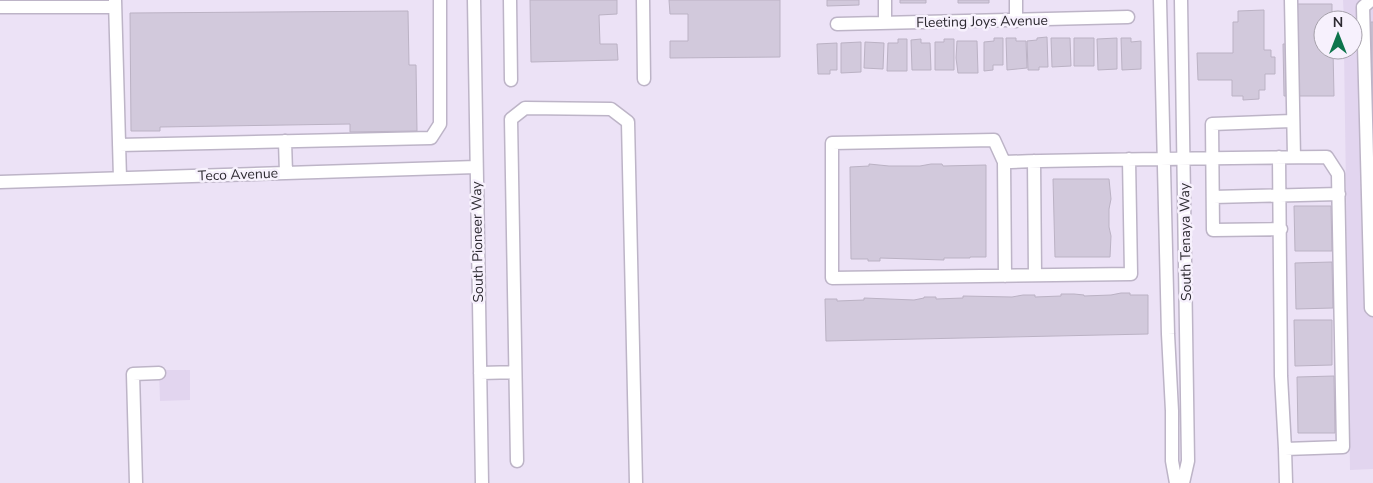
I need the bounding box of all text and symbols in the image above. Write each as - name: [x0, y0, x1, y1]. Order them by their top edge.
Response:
- north arrow: [1313, 10, 1363, 60]
- street label: Fleeting Joys Avenue: [916, 11, 1048, 32]
- text: N: [1333, 13, 1343, 32]
- street label: Teco Avenue: [198, 164, 278, 185]
- street label: South Pioneer Way: [467, 180, 488, 303]
- street label: South Tenaya Way: [1175, 182, 1196, 301]

